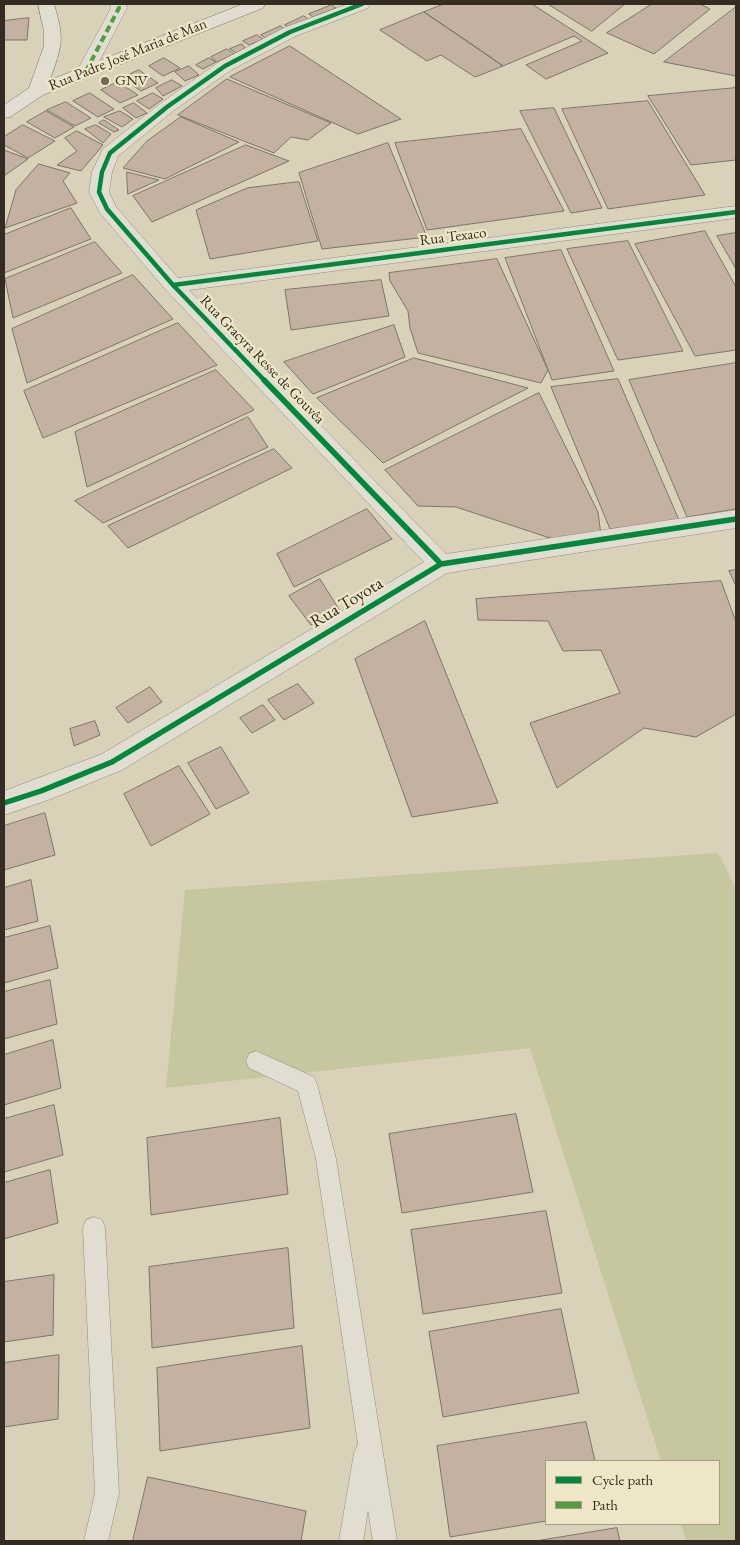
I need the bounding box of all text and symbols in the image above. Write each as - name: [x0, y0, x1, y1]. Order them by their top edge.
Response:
- street label: Rua Padre José Maria de Man: [46, 15, 210, 95]
- place label: GNV: [115, 72, 148, 90]
- marker: GNV: [99, 75, 111, 87]
- street label: Rua Texaco: [419, 224, 487, 250]
- street label: Rua Gracyra Resse de Gouvêa: [196, 292, 328, 428]
- street label: Rua Toyota: [307, 573, 387, 633]
- legend: [545, 1460, 720, 1525]
- text: Cycle path: [592, 1470, 653, 1489]
- text: Path: [592, 1495, 618, 1514]

